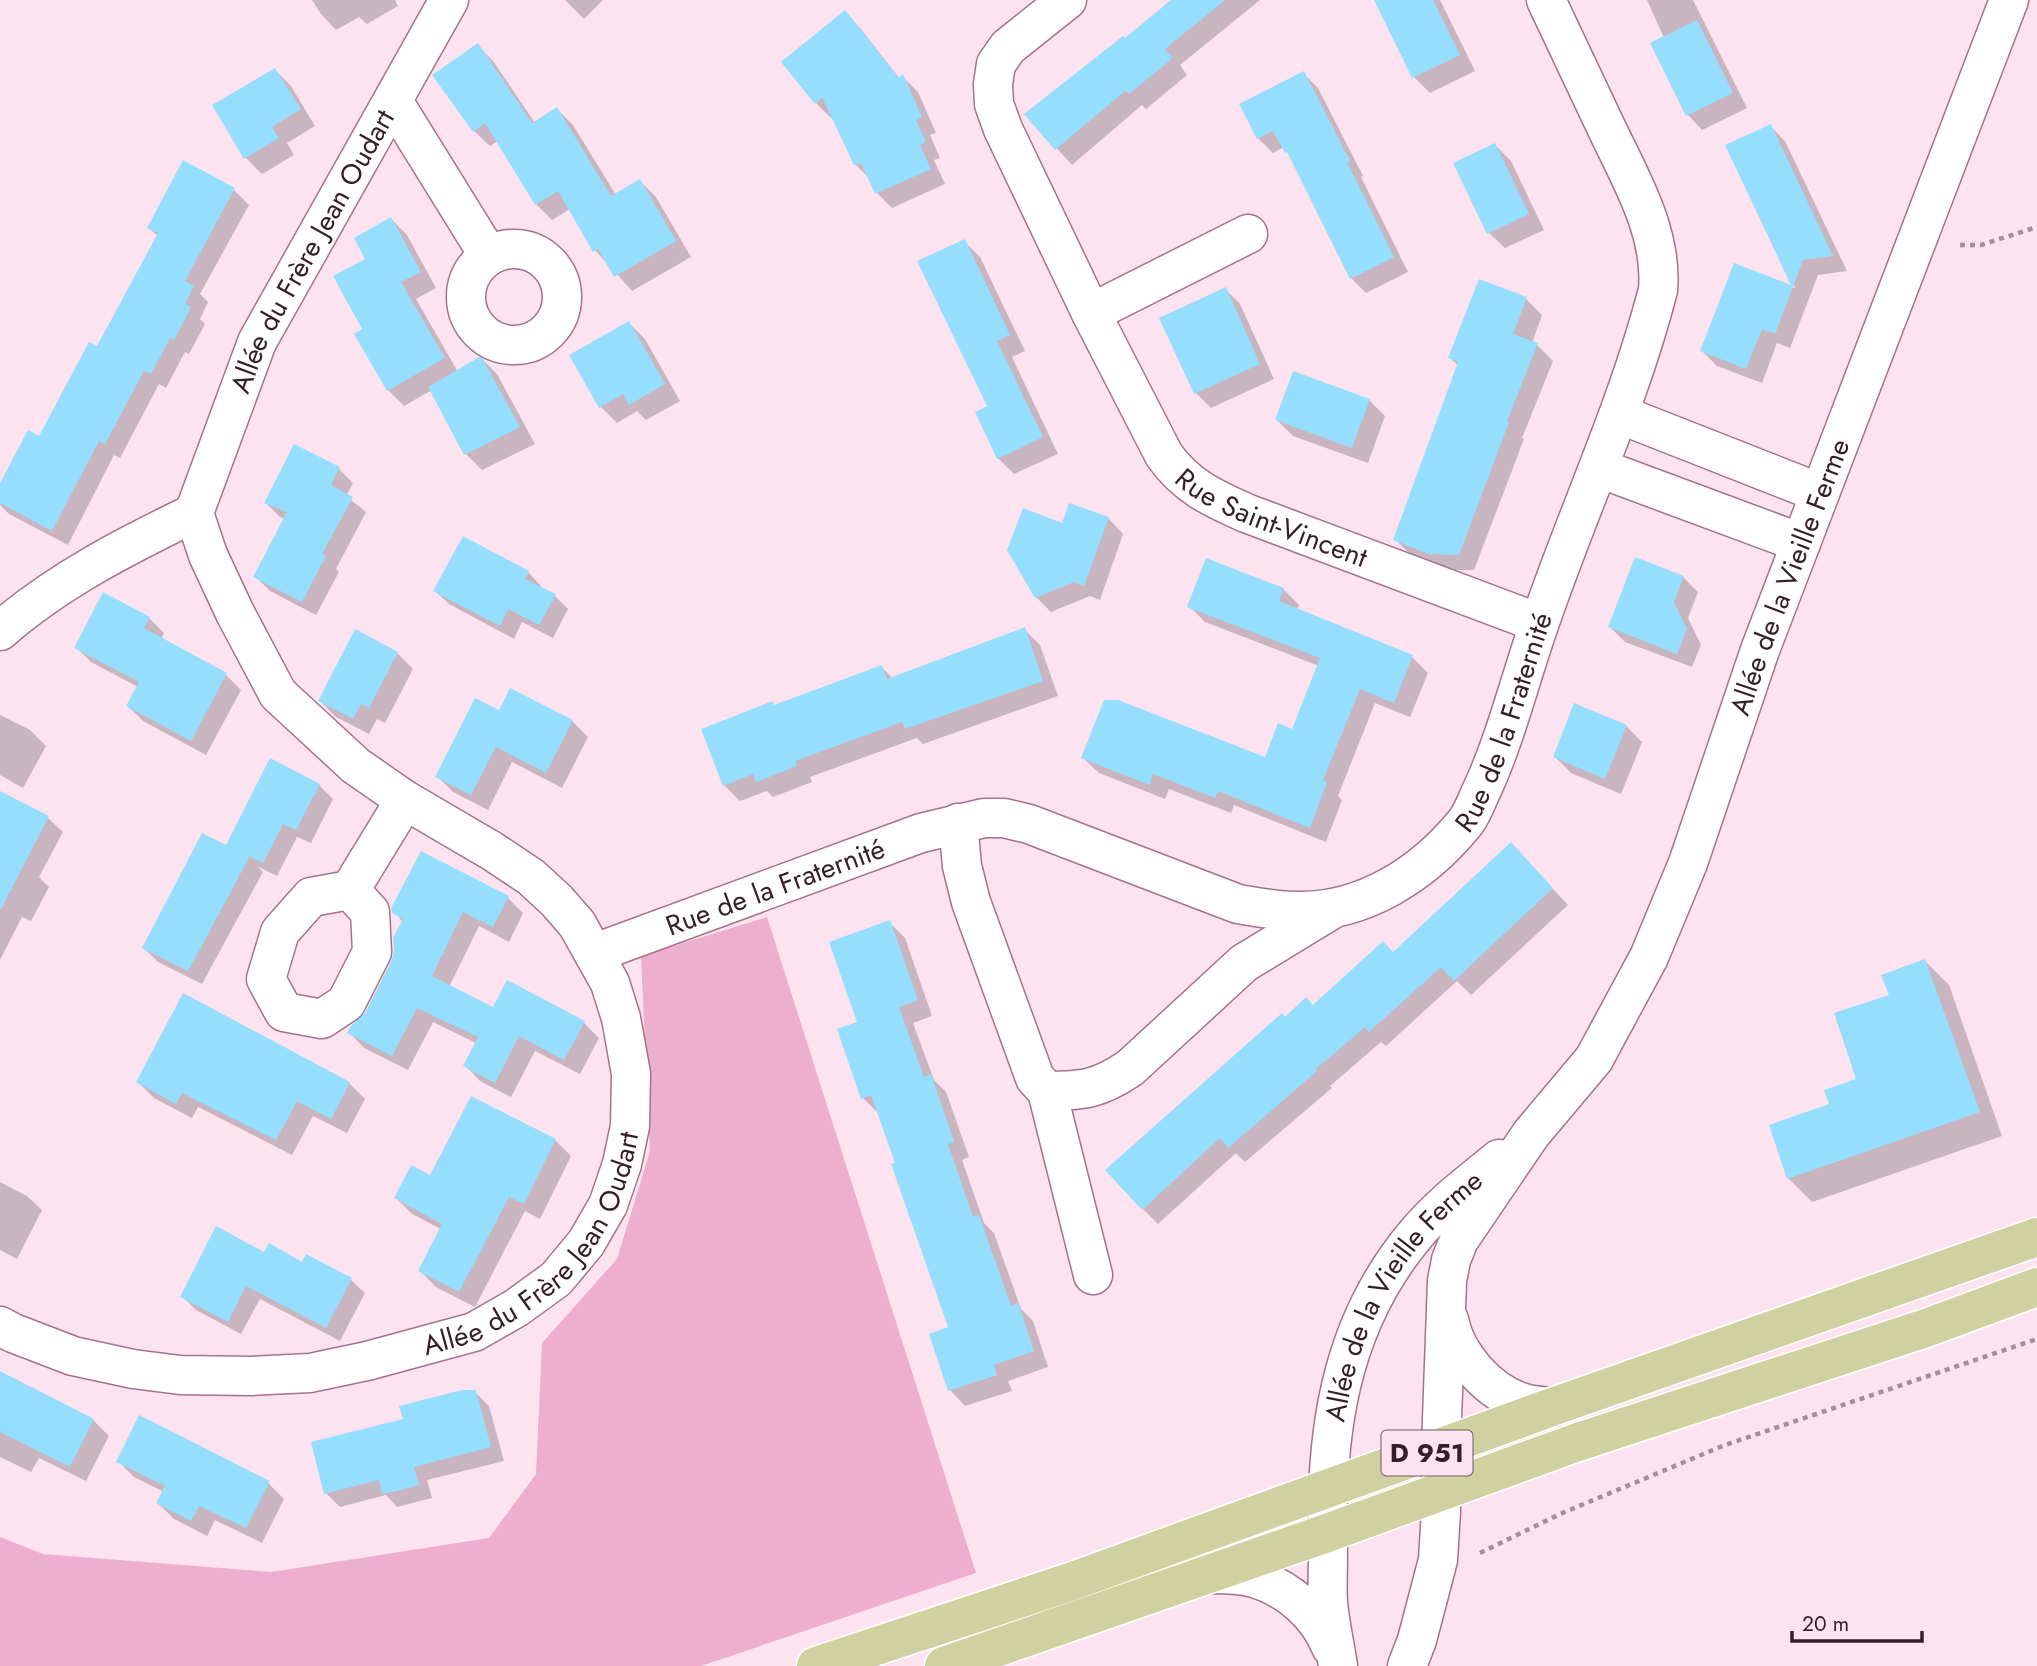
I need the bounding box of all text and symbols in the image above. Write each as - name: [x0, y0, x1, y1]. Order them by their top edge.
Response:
- street label: Allée du Frère Jean Oudart: [219, 101, 404, 399]
- street label: Allée de la Vieille Ferme: [1719, 433, 1860, 720]
- street label: Rue Saint-Vincent: [1166, 458, 1374, 577]
- street label: Rue de la Fraternité: [1445, 607, 1562, 841]
- street label: Rue de la Fraternité: [660, 828, 891, 946]
- street label: Allée du Frère Jean Oudart: [418, 1128, 649, 1366]
- street label: Allée de la Vieille Ferme: [1314, 1160, 1491, 1425]
- road number: D 951: [1382, 1430, 1472, 1476]
- scale bar: [1792, 1600, 1922, 1644]
- text: 20 m: [1802, 1609, 1849, 1639]

